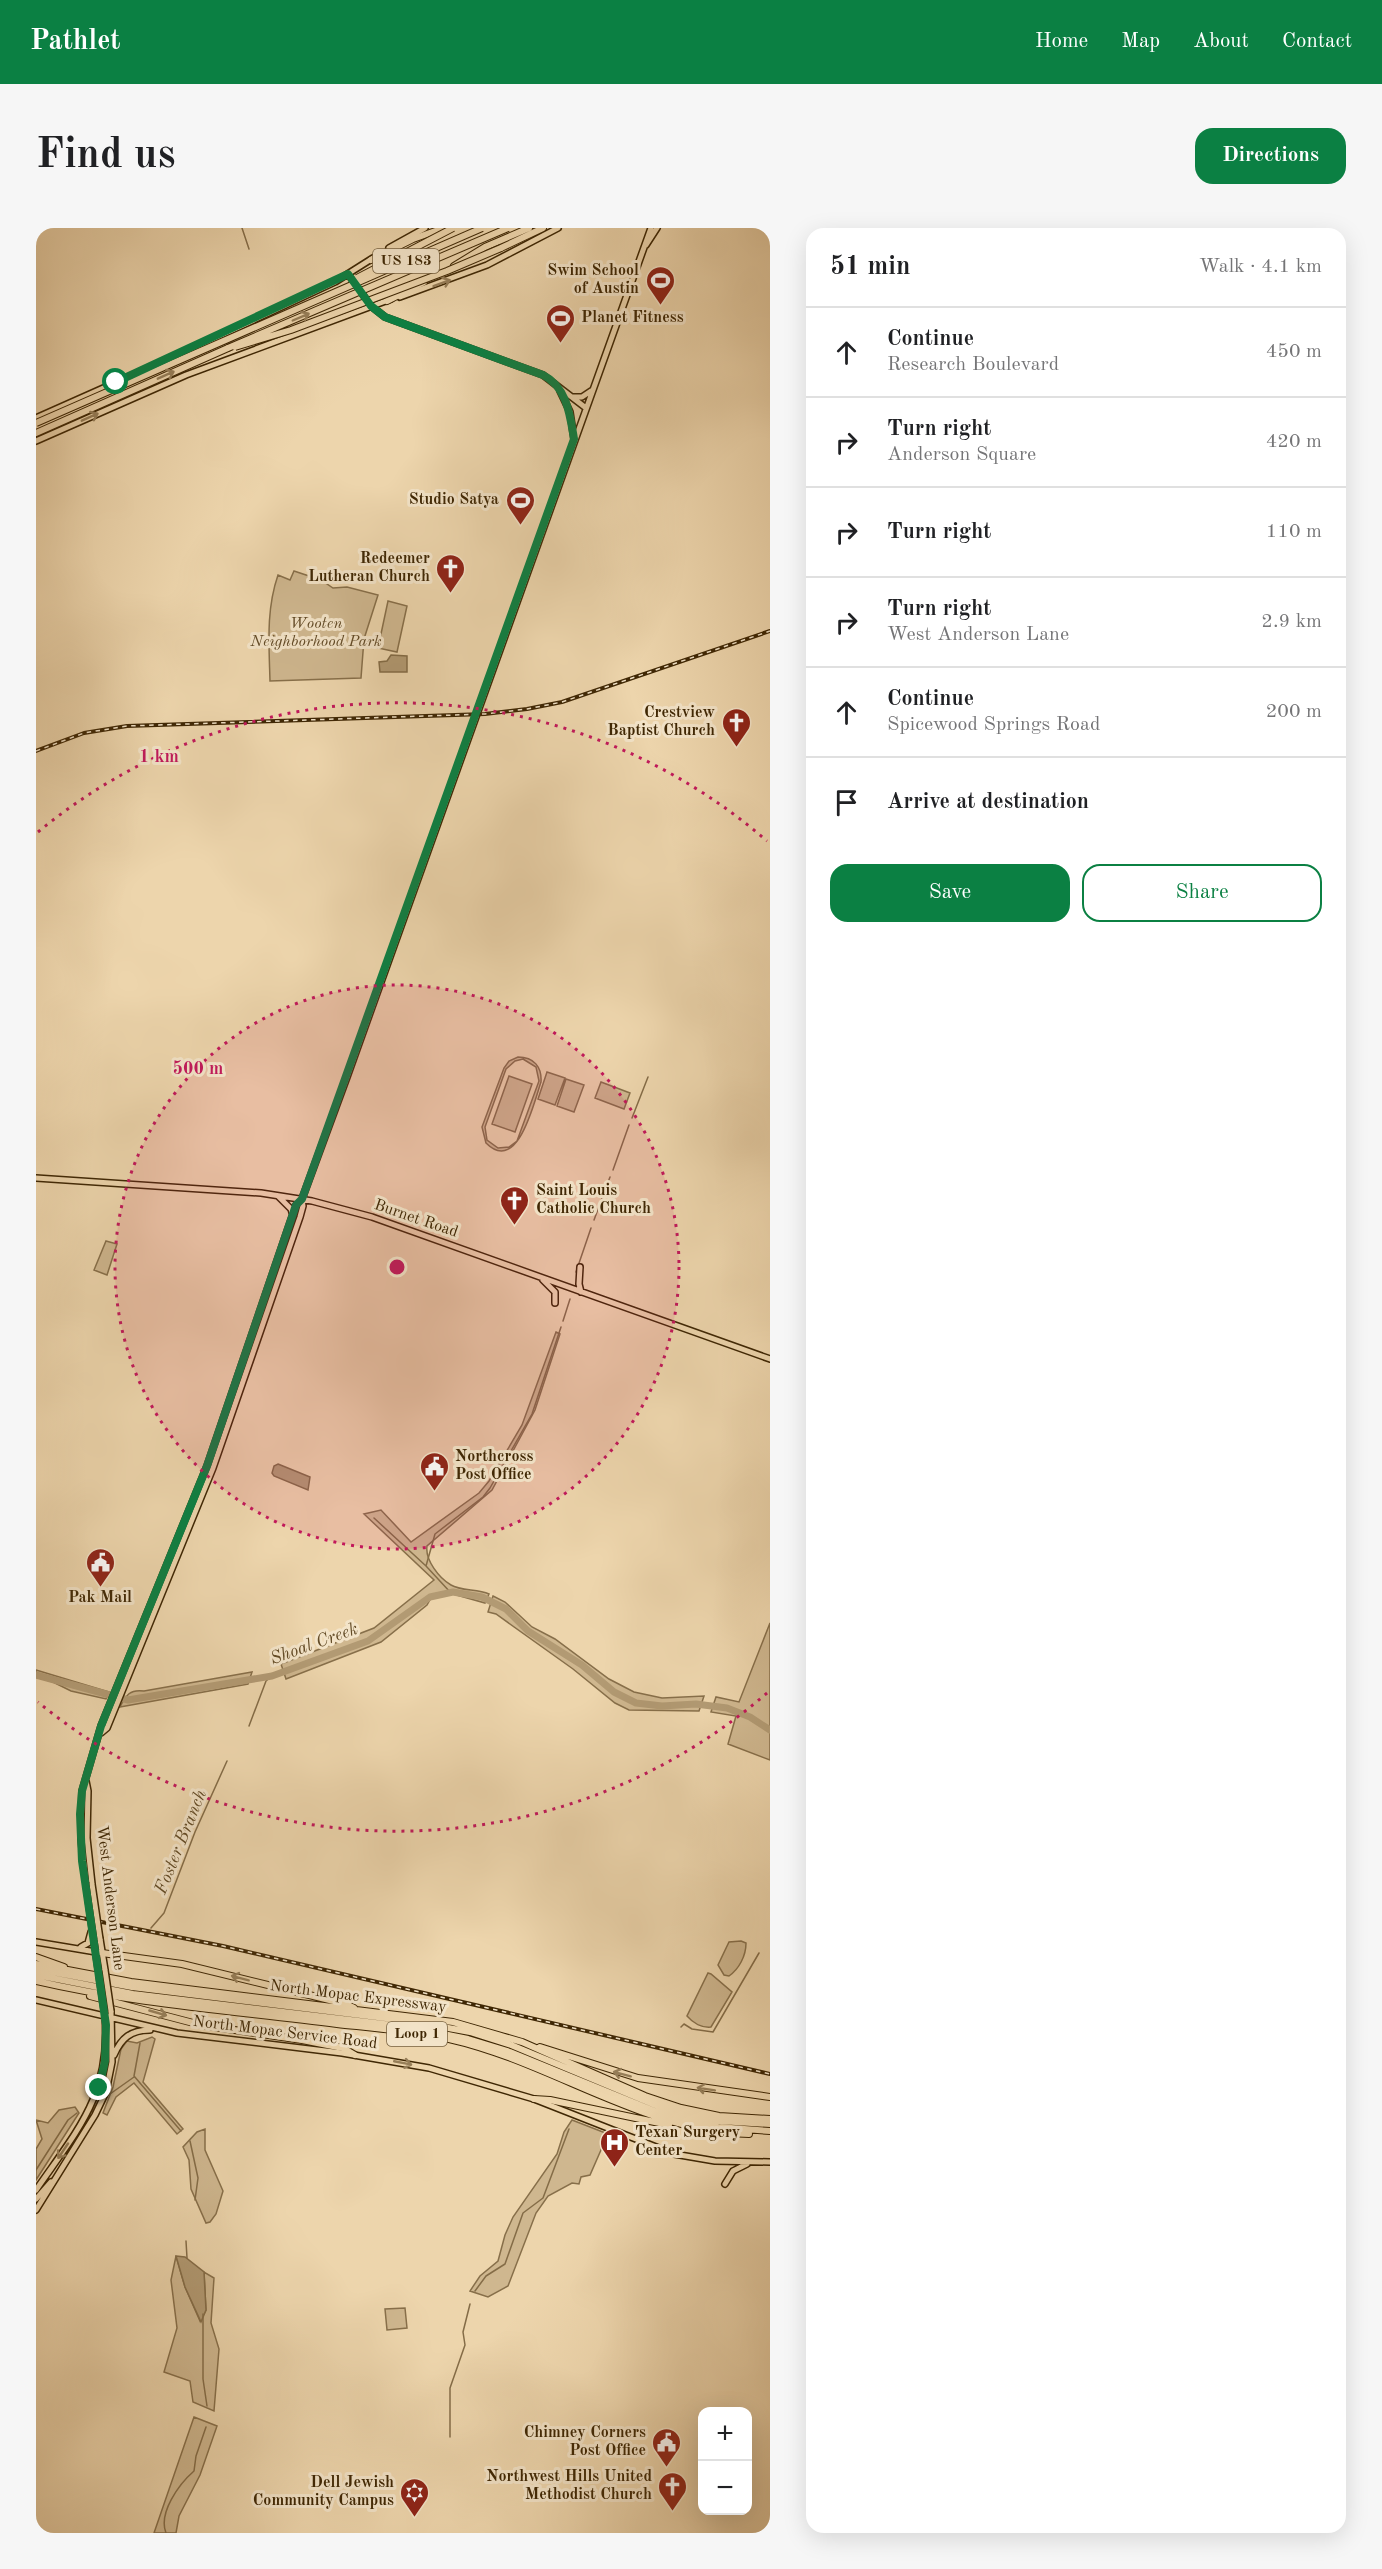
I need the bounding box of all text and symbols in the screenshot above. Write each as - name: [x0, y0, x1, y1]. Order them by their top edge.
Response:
- text: Pathlet: [30, 28, 121, 56]
- text: Home: [1035, 31, 1088, 52]
- text: Map: [1121, 31, 1160, 52]
- text: About: [1193, 31, 1249, 52]
- text: Contact: [1282, 31, 1352, 52]
- button: Directions: [1195, 128, 1346, 184]
- text: Find us: [36, 135, 175, 177]
- road number: US 183: [373, 249, 439, 273]
- text: 51 min: [830, 254, 910, 280]
- text: Walk · 4.1 km: [1199, 257, 1322, 277]
- place label: Swim School of Austin: [547, 263, 639, 297]
- sports icon: Swim School of Austin: [644, 264, 676, 306]
- one-way arrow: [432, 276, 451, 287]
- sports icon: Planet Fitness: [544, 302, 576, 344]
- one-way arrow: [292, 310, 310, 322]
- place label: Planet Fitness: [581, 310, 684, 326]
- text: Continue: [887, 328, 974, 350]
- icon: ahead: [830, 336, 863, 369]
- text: 450 m: [1266, 342, 1322, 362]
- text: Research Boulevard: [887, 355, 1059, 375]
- route start: [102, 368, 128, 394]
- one-way arrow: [157, 369, 175, 381]
- one-way arrow: [80, 411, 98, 423]
- text: Turn right: [887, 418, 991, 440]
- icon: right: [830, 426, 863, 459]
- text: 420 m: [1266, 432, 1322, 452]
- text: Anderson Square: [887, 445, 1036, 465]
- sports icon: Studio Satya: [504, 484, 536, 526]
- place label: Studio Satya: [409, 492, 499, 508]
- icon: right: [830, 516, 863, 549]
- text: Turn right: [887, 521, 991, 543]
- text: 110 m: [1266, 522, 1322, 542]
- place label: Redeemer Lutheran Church: [308, 551, 430, 585]
- church icon: Redeemer Lutheran Church: [435, 552, 467, 594]
- text: Turn right: [887, 598, 991, 620]
- icon: right: [830, 606, 863, 639]
- text: 2.9 km: [1261, 612, 1322, 632]
- park label: Wooten Neighborhood Park: [249, 616, 382, 650]
- text: West Anderson Lane: [887, 625, 1069, 645]
- text: Continue: [887, 688, 974, 710]
- icon: ahead: [830, 696, 863, 729]
- text: 200 m: [1266, 702, 1322, 722]
- place label: Crestview Baptist Church: [607, 705, 716, 739]
- church icon: Crestview Baptist Church: [720, 706, 752, 748]
- text: Spicewood Springs Road: [887, 715, 1100, 735]
- text: 1 km: [139, 748, 179, 766]
- icon: arrive: [830, 786, 863, 819]
- text: Arrive at destination: [887, 791, 1089, 813]
- button: Save: [830, 864, 1070, 922]
- button: Share: [1082, 864, 1322, 922]
- text: 500 m: [173, 1060, 223, 1078]
- place label: Saint Louis Catholic Church: [536, 1183, 651, 1217]
- church icon: Saint Louis Catholic Church: [499, 1184, 531, 1226]
- street label: Burnet Road: [372, 1197, 460, 1241]
- centre of rings: [387, 1257, 407, 1277]
- place label: Northcross Post Office: [455, 1449, 533, 1483]
- public building icon: Northcross Post Office: [418, 1450, 450, 1492]
- public building icon: Pak Mail: [84, 1546, 116, 1588]
- place label: Pak Mail: [68, 1590, 132, 1606]
- water label: Shoal Creek: [268, 1620, 360, 1668]
- water label: Foster Branch: [151, 1787, 210, 1898]
- street label: West Anderson Lane: [93, 1825, 127, 1971]
- one-way arrow: [231, 1972, 250, 1984]
- street label: North Mopac Expressway: [269, 1978, 448, 2016]
- one-way arrow: [148, 2008, 167, 2019]
- street label: North Mopac Service Road: [192, 2014, 378, 2052]
- road number: Loop 1: [387, 2022, 447, 2046]
- one-way arrow: [393, 2058, 413, 2069]
- one-way arrow: [613, 2068, 632, 2079]
- route end: [85, 2074, 111, 2100]
- one-way arrow: [696, 2083, 716, 2094]
- place label: Texan Surgery Center: [635, 2125, 740, 2159]
- hospital icon: Texan Surgery Center: [598, 2126, 630, 2168]
- one-way arrow: [57, 2143, 69, 2159]
- map controls: [698, 2407, 752, 2515]
- button: +: [698, 2407, 752, 2461]
- place label: Chimney Corners Post Office: [524, 2425, 646, 2459]
- public building icon: Chimney Corners Post Office: [651, 2426, 683, 2468]
- button: −: [698, 2461, 752, 2515]
- place label: Northwest Hills United Methodist Church: [486, 2469, 652, 2503]
- church icon: Northwest Hills United Methodist Church: [657, 2470, 689, 2512]
- place label: Dell Jewish Community Campus: [253, 2475, 394, 2509]
- synagogue icon: Dell Jewish Community Campus: [399, 2476, 431, 2518]

